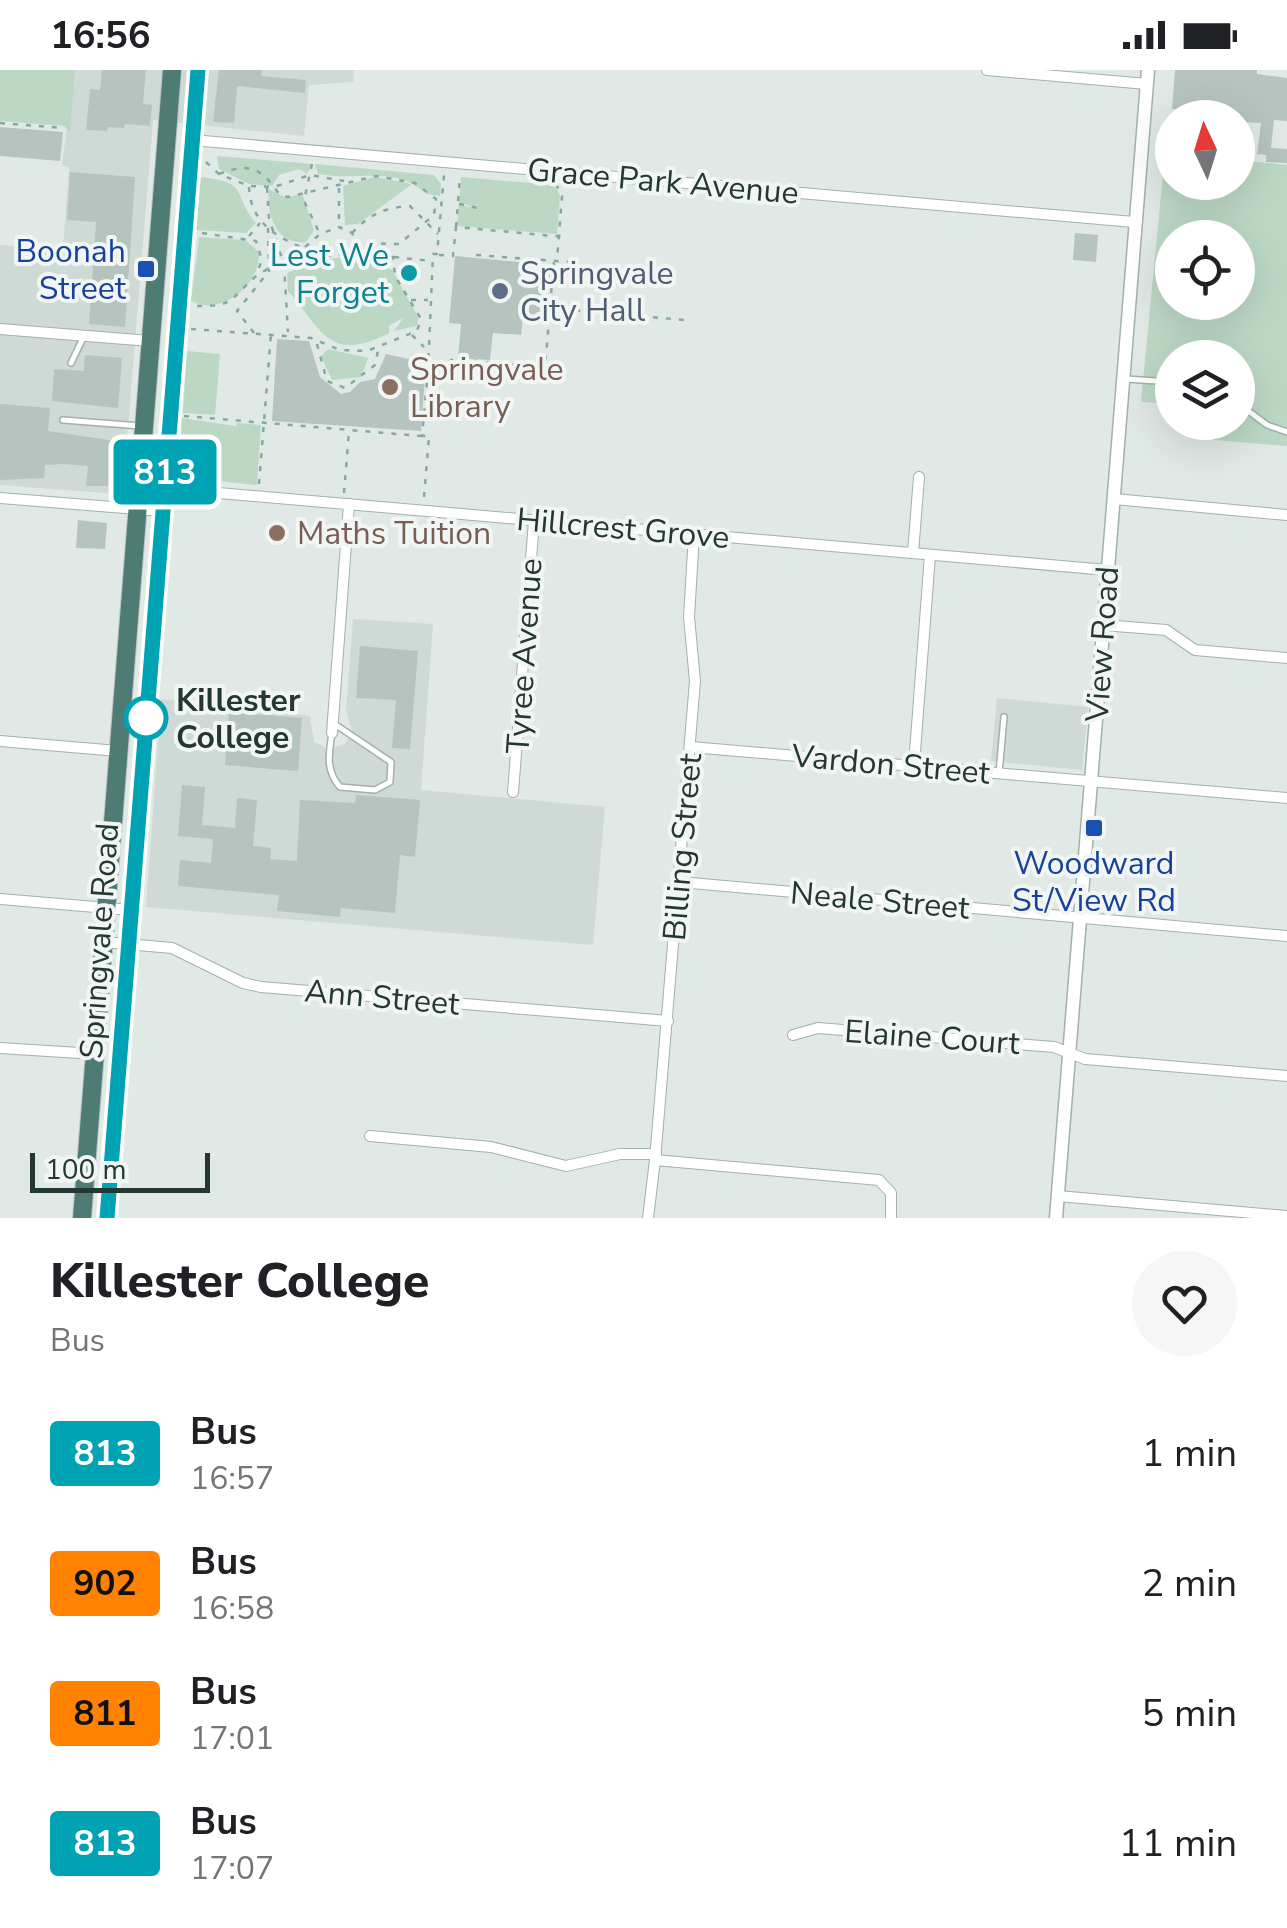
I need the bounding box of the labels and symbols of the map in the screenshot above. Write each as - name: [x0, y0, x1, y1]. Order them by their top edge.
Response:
- north arrow: [1155, 100, 1255, 200]
- street label: Grace Park Avenue: [525, 148, 800, 215]
- place label: Boonah Street: [15, 230, 127, 310]
- place label: Lest We Forget: [270, 234, 390, 314]
- place label: Springvale City Hall: [520, 252, 674, 332]
- marker: Boonah Street: [135, 258, 157, 280]
- marker: Lest We Forget: [398, 262, 420, 284]
- marker: Springvale City Hall: [489, 280, 511, 302]
- place label: Springvale Library: [410, 348, 564, 428]
- marker: Springvale Library: [379, 376, 401, 398]
- line badge: 813: [108, 440, 222, 504]
- street label: Hillcrest Grove: [515, 498, 731, 559]
- place label: Maths Tuition: [297, 512, 491, 555]
- marker: Maths Tuition: [266, 522, 288, 544]
- street label: Tyree Avenue: [496, 557, 553, 755]
- street label: View Road: [1076, 565, 1129, 724]
- place label: Killester College: [176, 679, 301, 759]
- marker: Killester College: [125, 697, 167, 739]
- street label: Vardon Street: [789, 734, 993, 795]
- street label: Billing Street: [653, 751, 712, 943]
- marker: Woodward St/View Rd: [1083, 817, 1105, 839]
- street label: Springvale Road: [70, 822, 129, 1060]
- place label: Woodward St/View Rd: [1012, 842, 1176, 922]
- street label: Neale Street: [789, 871, 972, 930]
- street label: Ann Street: [303, 969, 462, 1026]
- street label: Elaine Court: [843, 1010, 1022, 1065]
- scale bar: [30, 1148, 210, 1192]

